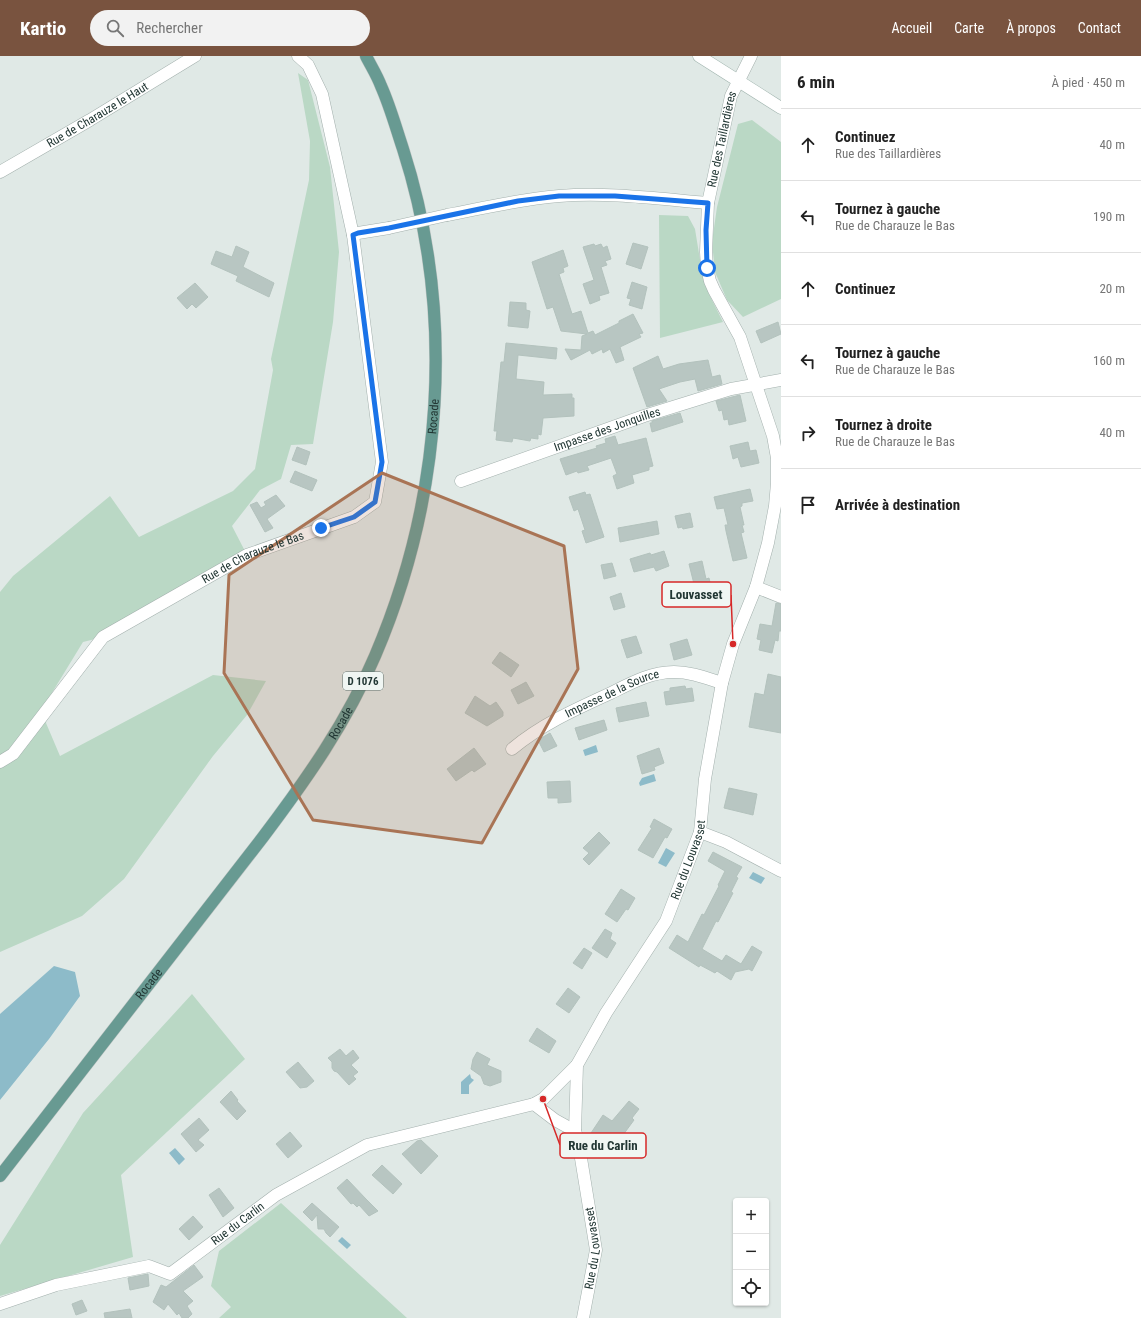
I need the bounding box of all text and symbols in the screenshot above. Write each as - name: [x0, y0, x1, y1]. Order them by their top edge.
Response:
- search box: [90, 10, 370, 46]
- text: Kartio: [20, 17, 66, 40]
- icon: search: [104, 17, 126, 39]
- text: Rechercher: [136, 19, 203, 37]
- text: Accueil: [891, 20, 932, 36]
- text: Carte: [954, 20, 984, 36]
- text: À propos: [1006, 20, 1056, 36]
- text: Contact: [1078, 20, 1121, 36]
- text: 6 min: [797, 72, 835, 92]
- text: À pied · 450 m: [1051, 75, 1125, 90]
- street label: Rue de Charauze le Haut: [44, 79, 151, 150]
- street label: Rue des Taillardières: [705, 88, 739, 189]
- text: Continuez: [835, 128, 896, 146]
- icon: ahead: [797, 134, 819, 156]
- text: 40 m: [1099, 137, 1125, 152]
- text: Rue des Taillardières: [835, 146, 941, 161]
- text: Tournez à gauche: [835, 200, 940, 218]
- icon: left: [797, 206, 819, 228]
- text: 190 m: [1093, 209, 1125, 224]
- text: Rue de Charauze le Bas: [835, 218, 955, 233]
- route start: [698, 259, 716, 277]
- icon: ahead: [797, 278, 819, 300]
- text: Continuez: [835, 280, 896, 298]
- text: 20 m: [1099, 281, 1125, 296]
- text: Tournez à gauche: [835, 344, 940, 362]
- icon: left: [797, 350, 819, 372]
- text: 160 m: [1093, 353, 1125, 368]
- text: Rue de Charauze le Bas: [835, 362, 955, 377]
- street label: Rocade: [425, 398, 442, 435]
- street label: Impasse des Jonquilles: [552, 404, 662, 454]
- text: Tournez à droite: [835, 416, 932, 434]
- icon: right: [797, 422, 819, 444]
- text: 40 m: [1099, 425, 1125, 440]
- text: Rue de Charauze le Bas: [835, 434, 955, 449]
- icon: arrive: [797, 494, 819, 516]
- text: Arrivée à destination: [835, 496, 960, 514]
- route end: [312, 519, 330, 537]
- street label: Rue de Charauze le Bas: [199, 528, 306, 586]
- callout: Louvasset: [662, 582, 731, 607]
- text: Louvasset: [670, 587, 722, 602]
- street label: Impasse de la Source: [563, 667, 661, 721]
- road number: D 1076: [343, 672, 383, 690]
- street label: Rocade: [326, 704, 356, 742]
- street label: Rue du Louvasset: [668, 819, 708, 901]
- street label: Rocade: [133, 965, 166, 1002]
- callout: Rue du Carlin: [560, 1133, 646, 1158]
- text: Rue du Carlin: [568, 1138, 638, 1153]
- map controls: [733, 1198, 769, 1306]
- button: +: [733, 1198, 769, 1234]
- street label: Rue du Carlin: [208, 1199, 267, 1248]
- street label: Rue du Louvasset: [582, 1205, 603, 1291]
- button: −: [733, 1234, 769, 1270]
- button: locate: [733, 1270, 769, 1306]

